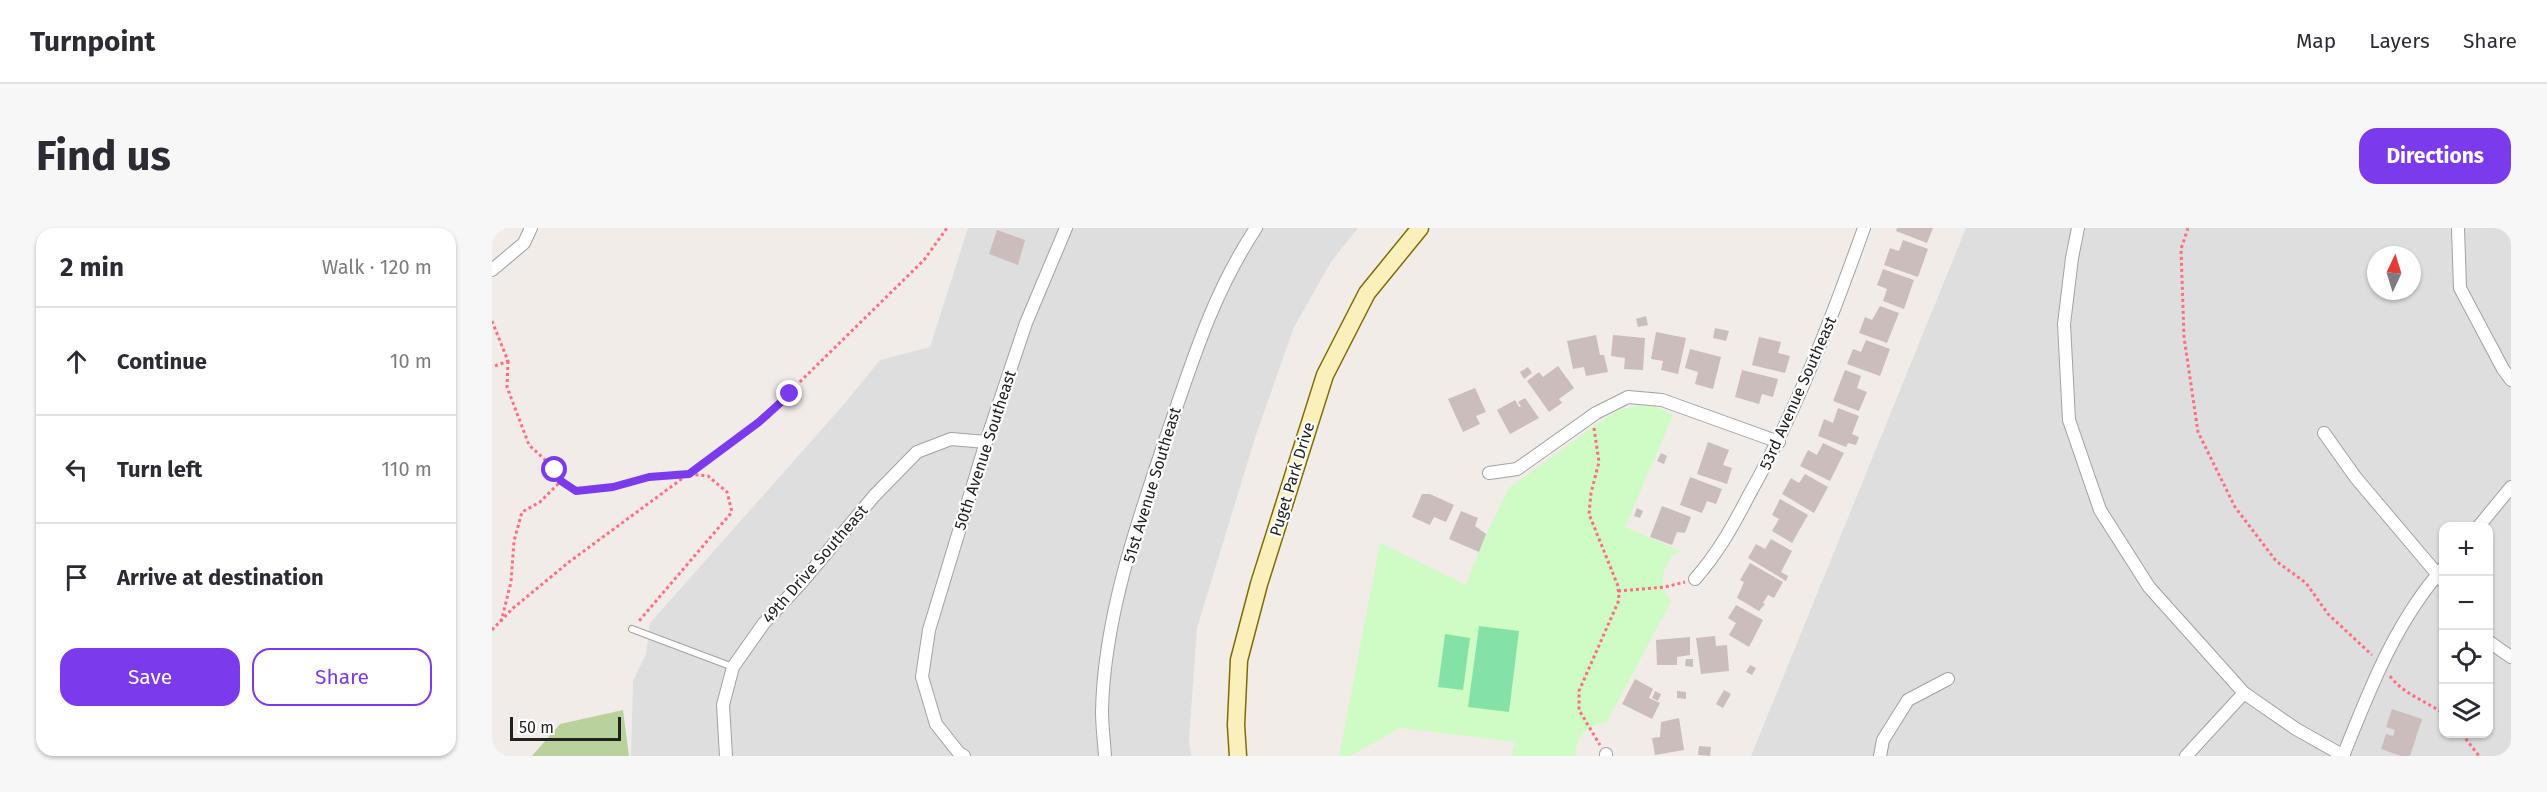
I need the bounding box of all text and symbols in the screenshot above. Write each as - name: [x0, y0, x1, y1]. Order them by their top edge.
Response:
- text: Turnpoint: [30, 25, 155, 58]
- text: Map: [2296, 28, 2336, 54]
- text: Layers: [2369, 28, 2430, 54]
- text: Share: [2463, 28, 2517, 54]
- button: Directions: [2359, 128, 2511, 184]
- text: Find us: [36, 131, 171, 181]
- north arrow: [2367, 246, 2421, 300]
- text: 2 min: [60, 252, 124, 283]
- text: Walk · 120 m: [322, 255, 432, 279]
- street label: 53rd Avenue Southeast: [1756, 313, 1840, 473]
- icon: ahead: [60, 345, 93, 378]
- text: Continue: [117, 348, 207, 375]
- text: 10 m: [390, 349, 432, 373]
- street label: 50th Avenue Southeast: [950, 368, 1020, 532]
- route end: [776, 380, 802, 406]
- street label: 51st Avenue Southeast: [1119, 405, 1185, 565]
- street label: Puget Park Drive: [1266, 420, 1318, 538]
- icon: left: [60, 453, 93, 486]
- text: Turn left: [117, 456, 202, 483]
- route start: [541, 456, 567, 482]
- text: 110 m: [381, 457, 432, 481]
- street label: 49th Drive Southeast: [758, 501, 872, 627]
- map controls: [2439, 522, 2493, 738]
- button: +: [2439, 522, 2493, 576]
- icon: arrive: [60, 561, 93, 594]
- text: Arrive at destination: [117, 564, 324, 591]
- button: −: [2439, 576, 2493, 630]
- button: locate: [2439, 630, 2493, 684]
- button: Save: [60, 648, 240, 706]
- button: Share: [252, 648, 432, 706]
- button: layers: [2439, 684, 2493, 738]
- scale bar: [510, 714, 621, 742]
- text: 50 m: [519, 718, 554, 737]

